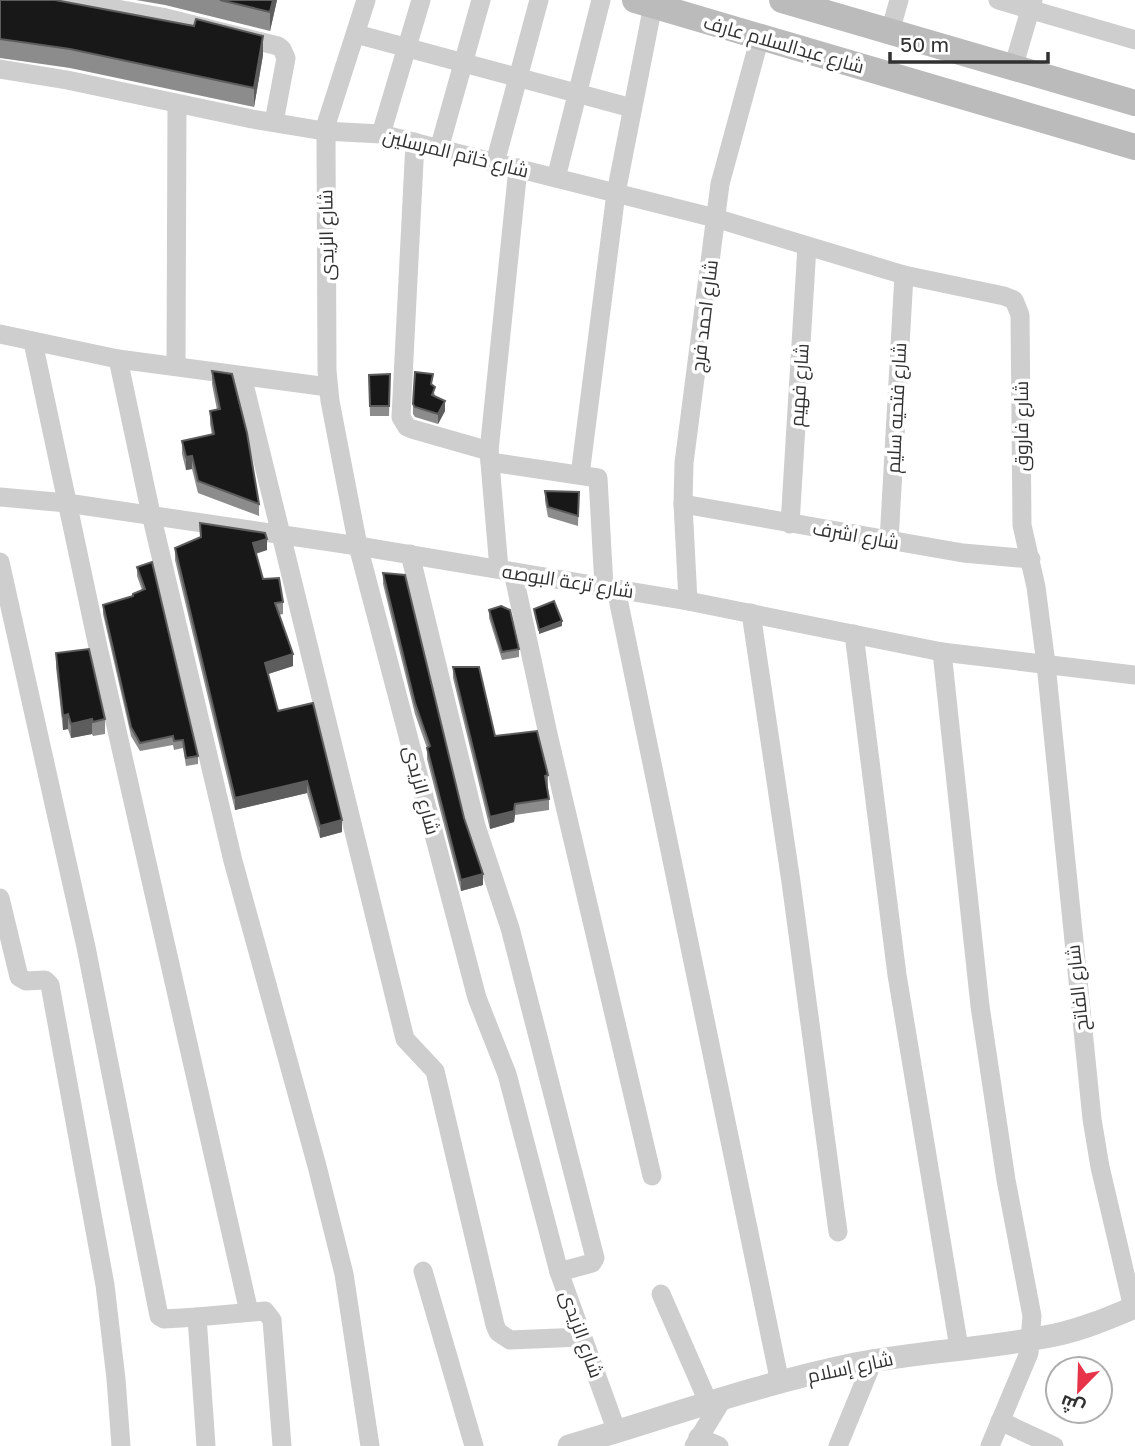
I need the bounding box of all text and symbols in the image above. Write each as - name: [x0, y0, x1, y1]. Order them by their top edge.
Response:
- street label: شارع عبدالسلام عارف: [700, 10, 867, 80]
- scale bar: [890, 21, 1048, 65]
- text: 50 m: [900, 31, 949, 57]
- street label: شارع خاتم المرسلين: [380, 123, 531, 185]
- street label: شارع الزيدى: [313, 189, 341, 281]
- street label: شارع احمد فرج: [685, 258, 725, 374]
- street label: شارع فهيم: [784, 342, 816, 428]
- street label: شارع فتحيه سليم: [881, 342, 913, 474]
- street label: شارع فاروق: [1009, 381, 1035, 471]
- street label: شارع اشرف: [811, 516, 901, 556]
- street label: شارع ترعة البوصه: [500, 559, 635, 605]
- street label: شارع الزيدى: [397, 743, 445, 838]
- street label: شارع الفاتح: [1061, 943, 1095, 1032]
- street label: شارع الزيدى: [553, 1287, 609, 1382]
- street label: شارع إسلام: [805, 1346, 895, 1390]
- north arrow: [1044, 1355, 1114, 1425]
- text: ش: [1056, 1390, 1088, 1421]

